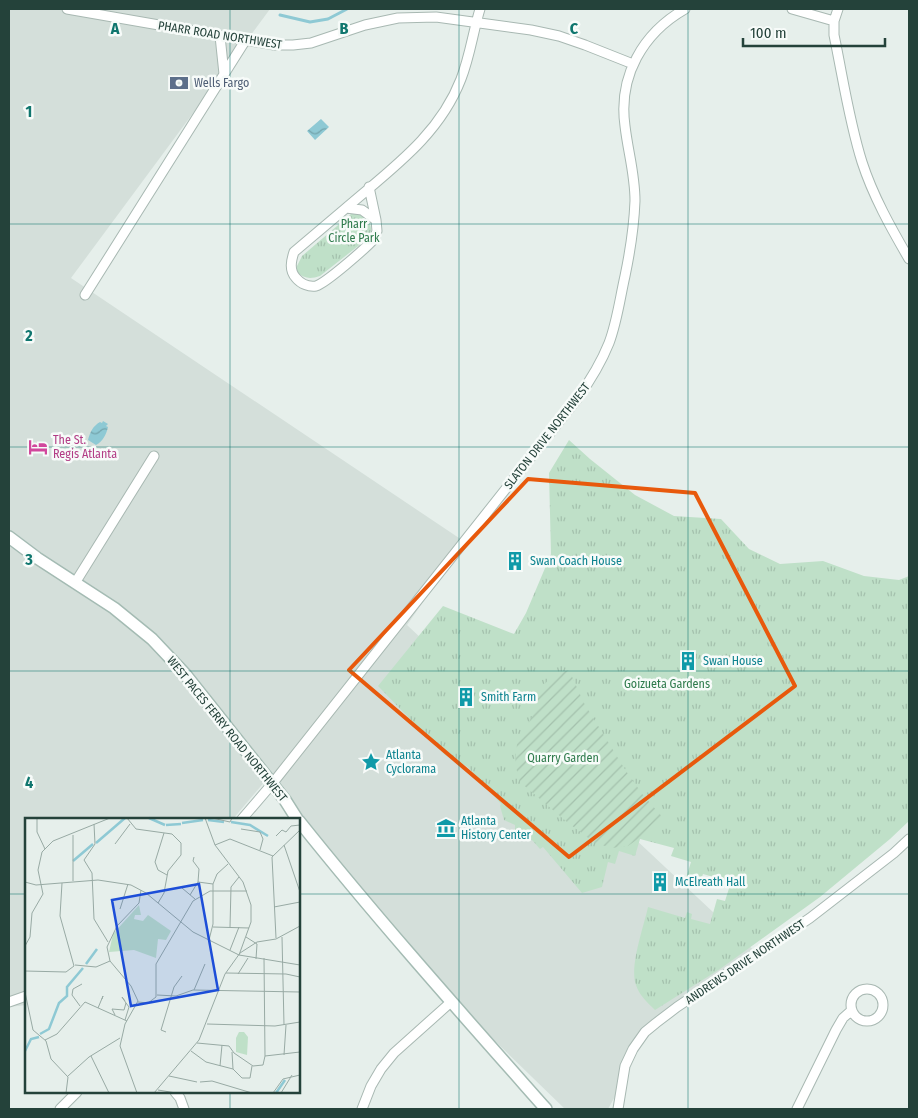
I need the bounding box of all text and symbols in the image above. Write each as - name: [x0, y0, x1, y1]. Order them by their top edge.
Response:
- scale bar: [743, 15, 886, 47]
- street label: PHARR ROAD NORTHWEST: [157, 18, 283, 52]
- text: A: [110, 19, 120, 38]
- text: B: [340, 19, 349, 38]
- text: C: [570, 19, 579, 38]
- text: 100 m: [750, 24, 787, 42]
- bank icon: Wells Fargo: [168, 72, 190, 94]
- place label: Wells Fargo: [194, 76, 249, 90]
- text: 1: [26, 102, 32, 121]
- park label: Pharr Circle Park: [328, 217, 380, 245]
- text: 2: [24, 326, 33, 345]
- street label: SLATON DRIVE NORTHWEST: [501, 380, 593, 492]
- place label: The St. Regis Atlanta: [53, 433, 117, 461]
- hotel icon: The St. Regis Atlanta: [27, 436, 49, 458]
- text: 3: [24, 550, 33, 569]
- building icon: Swan Coach House: [504, 550, 526, 572]
- place label: Swan Coach House: [530, 554, 622, 568]
- building icon: Swan House: [677, 650, 699, 672]
- street label: WEST PACES FERRY ROAD NORTHWEST: [164, 654, 290, 805]
- place label: Swan House: [703, 654, 763, 668]
- park label: Goizueta Gardens: [624, 677, 710, 691]
- building icon: Smith Farm: [455, 686, 477, 708]
- place label: Smith Farm: [481, 690, 536, 704]
- place label: Atlanta Cyclorama: [386, 748, 436, 776]
- place icon: Atlanta Cyclorama: [360, 751, 382, 773]
- park label: Quarry Garden: [527, 751, 599, 765]
- text: 4: [25, 773, 33, 792]
- place label: Atlanta History Center: [461, 814, 532, 842]
- museum icon: Atlanta History Center: [435, 817, 457, 839]
- inset map: [25, 818, 300, 1093]
- building icon: McElreath Hall: [649, 871, 671, 893]
- place label: McElreath Hall: [675, 875, 745, 889]
- street label: ANDREWS DRIVE NORTHWEST: [683, 916, 808, 1007]

